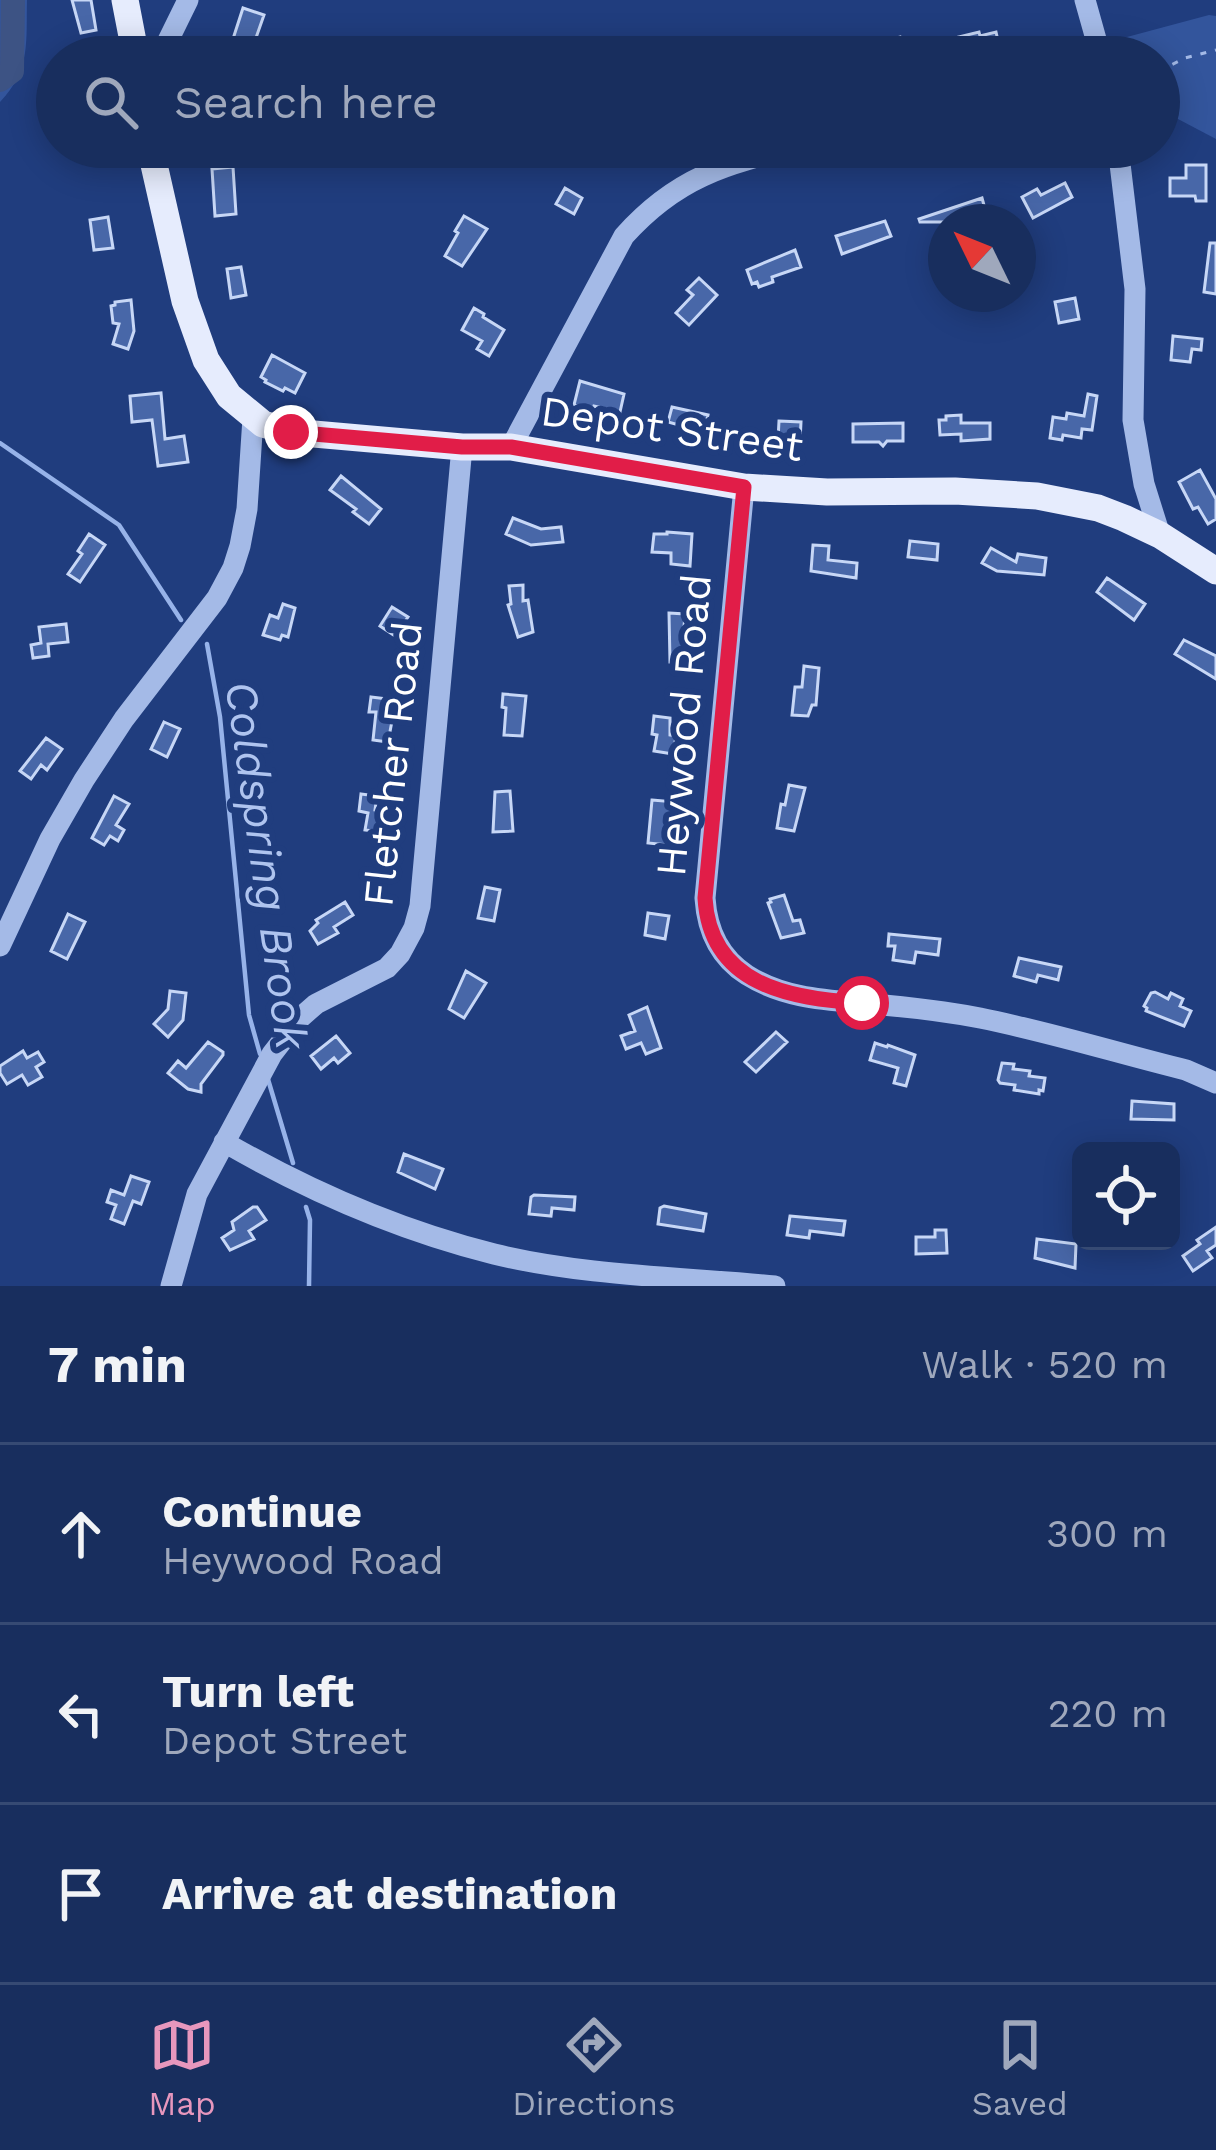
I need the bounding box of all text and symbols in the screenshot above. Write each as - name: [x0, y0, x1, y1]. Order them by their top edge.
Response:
- search box: [36, 36, 1180, 168]
- icon: search: [78, 69, 144, 135]
- text: Search here: [174, 76, 438, 129]
- north arrow: [928, 204, 1036, 312]
- street label: Depot Street: [538, 386, 806, 471]
- route end: [264, 405, 318, 459]
- street label: Heywood Road: [646, 572, 721, 878]
- street label: Fletcher Road: [353, 619, 432, 909]
- water label: Coldspring Brook: [214, 678, 319, 1054]
- route start: [835, 976, 889, 1030]
- map controls: [1072, 1142, 1180, 1250]
- button: locate: [1072, 1142, 1180, 1250]
- text: 7 min: [48, 1335, 187, 1394]
- text: Walk · 520 m: [921, 1342, 1168, 1387]
- text: Continue: [162, 1485, 362, 1538]
- icon: ahead: [48, 1501, 114, 1567]
- text: 300 m: [1046, 1511, 1168, 1556]
- text: Heywood Road: [162, 1538, 444, 1583]
- text: Turn left: [162, 1665, 354, 1718]
- icon: left: [48, 1681, 114, 1747]
- text: 220 m: [1048, 1691, 1168, 1736]
- text: Depot Street: [162, 1718, 407, 1763]
- icon: arrive: [48, 1861, 114, 1927]
- text: Arrive at destination: [162, 1867, 617, 1920]
- tab: Map: [148, 2012, 216, 2123]
- tab: Directions: [512, 2012, 675, 2123]
- tab: Saved: [972, 2012, 1068, 2123]

